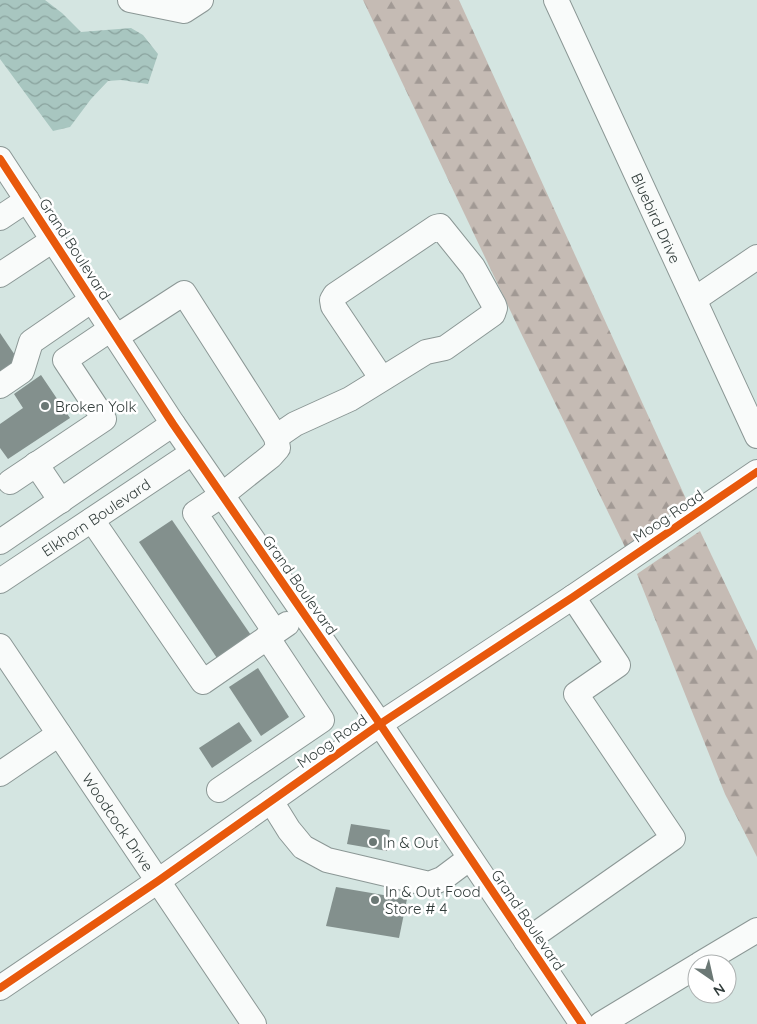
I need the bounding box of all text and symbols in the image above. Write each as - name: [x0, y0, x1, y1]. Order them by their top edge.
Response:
- street label: Bluebird Drive: [627, 170, 685, 266]
- street label: Grand Boulevard: [35, 195, 115, 303]
- place label: Broken Yolk: [55, 397, 137, 416]
- marker: Broken Yolk: [39, 400, 51, 412]
- street label: Elkhorn Boulevard: [38, 474, 154, 560]
- street label: Moog Road: [629, 485, 707, 547]
- street label: Grand Boulevard: [259, 531, 341, 639]
- street label: Moog Road: [293, 710, 371, 772]
- street label: Woodcock Drive: [78, 769, 158, 875]
- place label: In & Out: [383, 833, 439, 852]
- marker: In & Out: [367, 836, 379, 848]
- street label: Grand Boulevard: [487, 866, 569, 974]
- place label: In & Out Food Store # 4: [385, 882, 480, 918]
- marker: In & Out Food Store # 4: [369, 894, 381, 906]
- north arrow: [687, 954, 737, 1004]
- text: N: [710, 979, 729, 1000]

